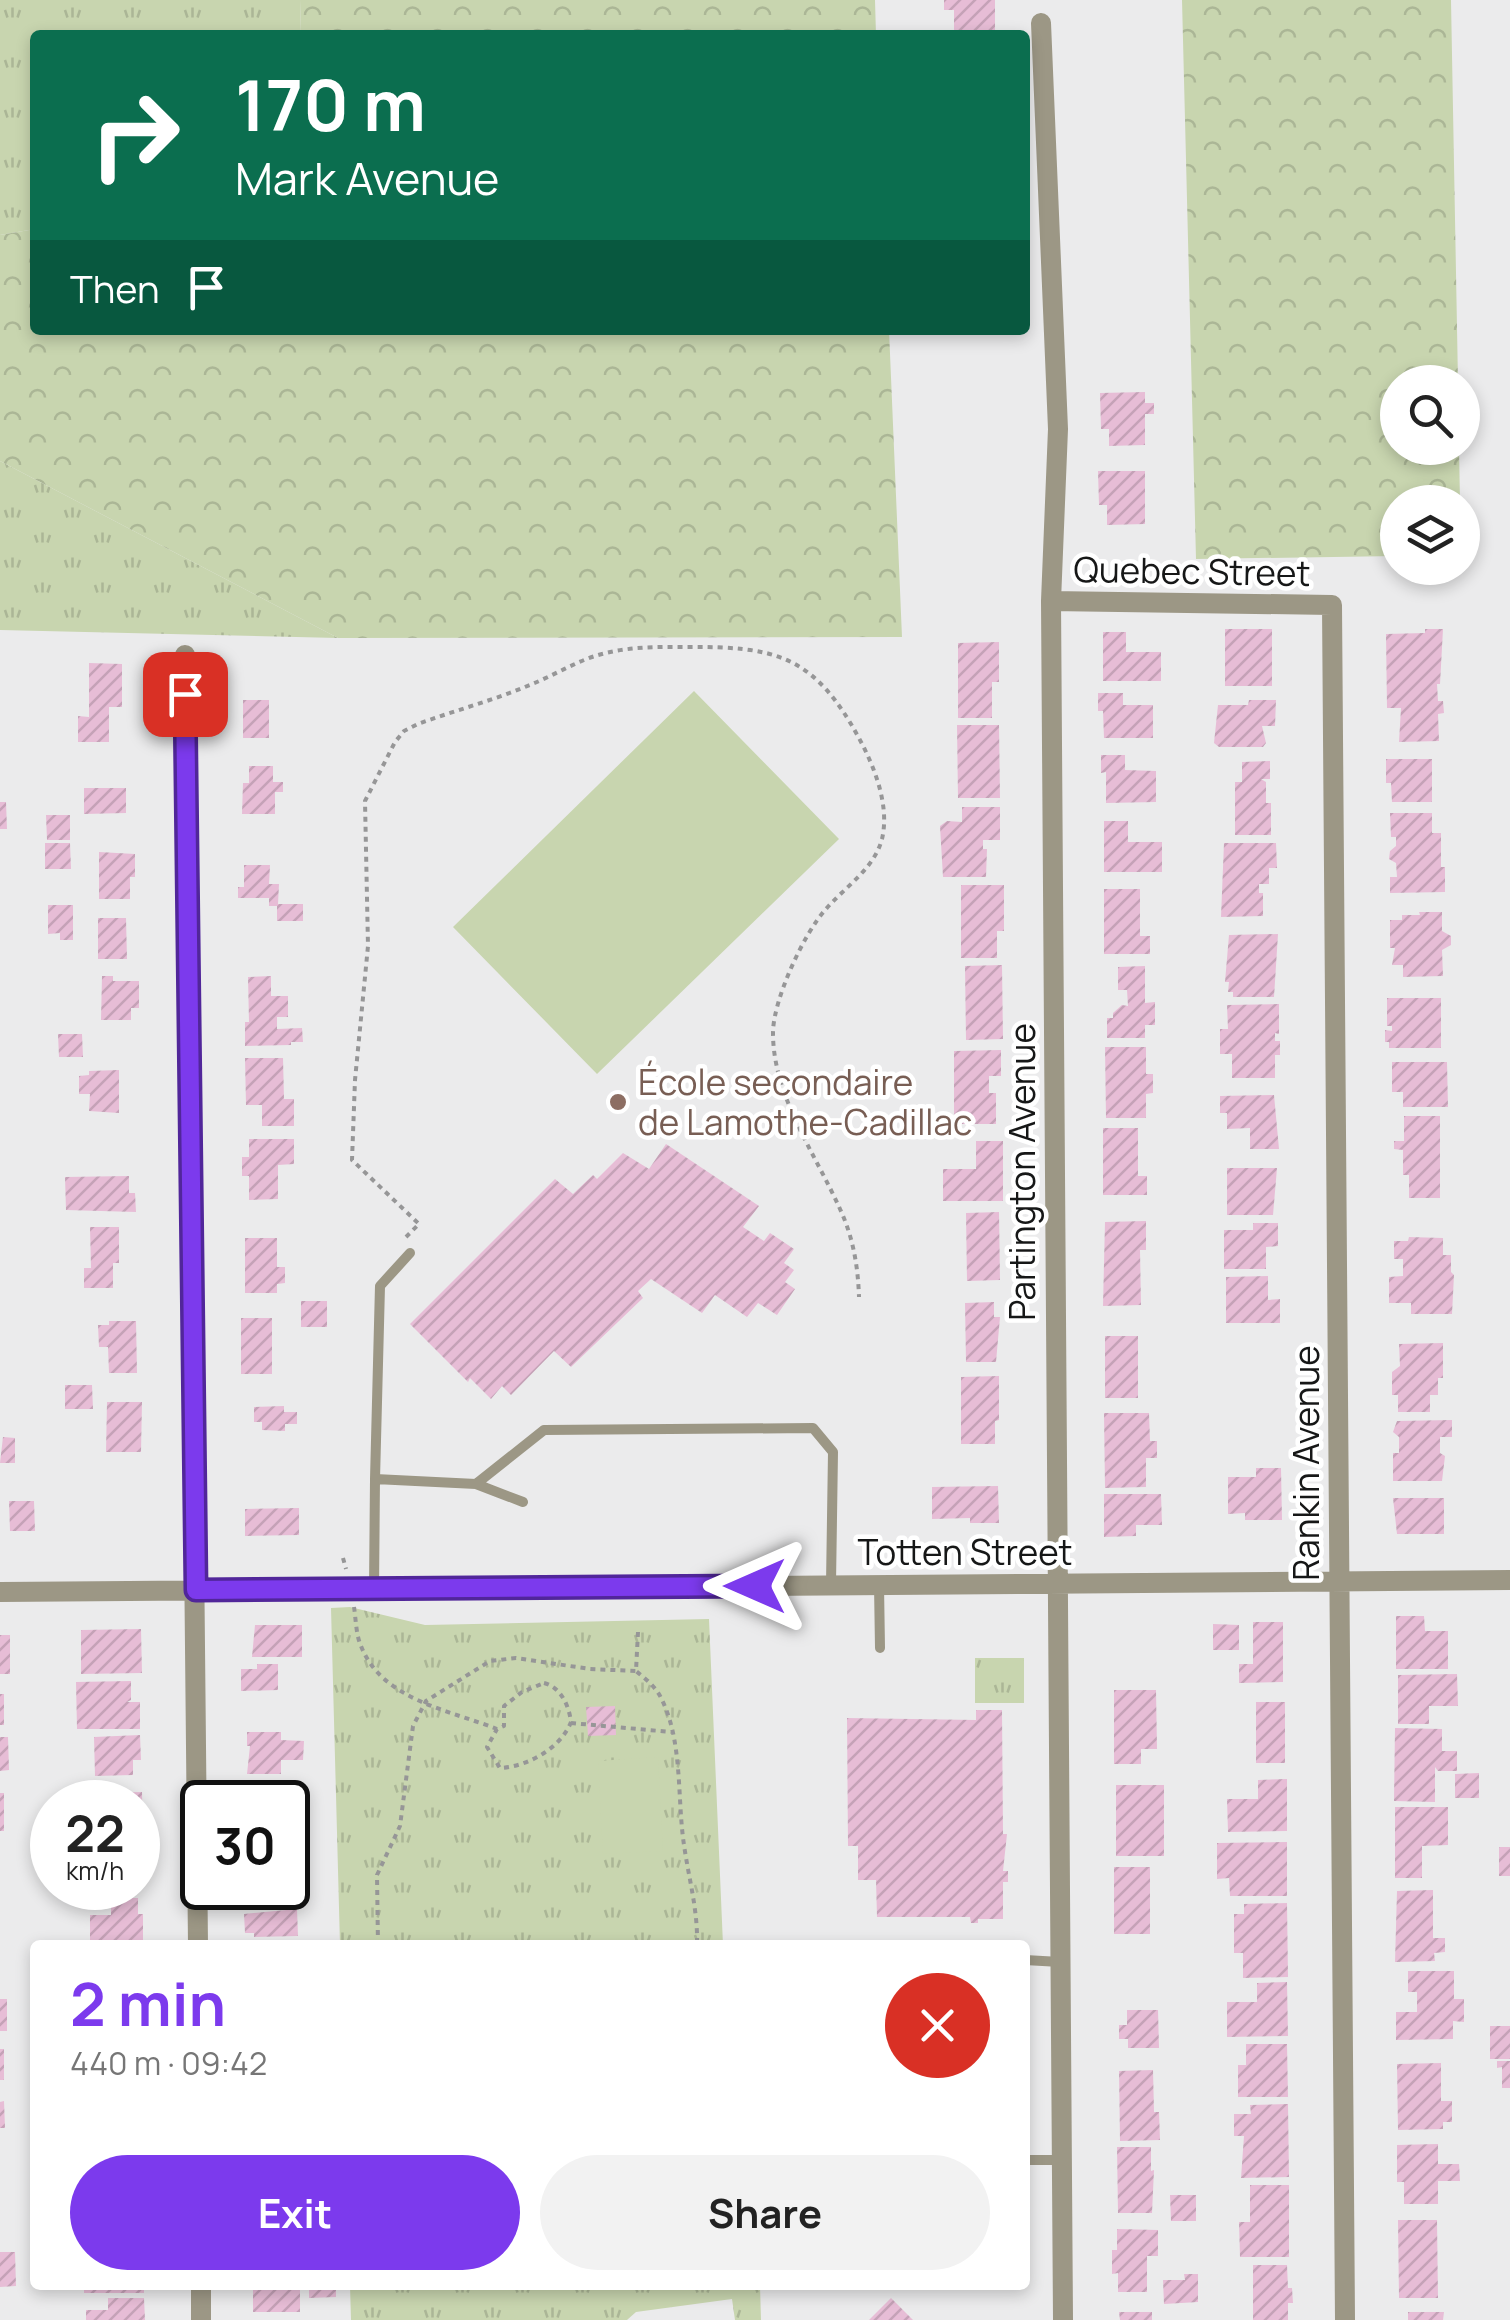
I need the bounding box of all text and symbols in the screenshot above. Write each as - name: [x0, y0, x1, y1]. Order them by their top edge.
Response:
- text: 170 m: [235, 56, 426, 152]
- icon: right: [70, 70, 200, 200]
- text: Mark Avenue: [235, 147, 499, 209]
- icon: arrive: [179, 260, 234, 315]
- text: Then: [70, 262, 159, 314]
- map controls: [1380, 365, 1480, 585]
- button: search: [1380, 365, 1480, 465]
- button: layers: [1380, 485, 1480, 585]
- street label: Quebec Street: [1073, 545, 1311, 597]
- pin: [143, 652, 228, 737]
- icon: arrive: [158, 667, 213, 722]
- street label: Partington Avenue: [998, 1023, 1046, 1321]
- place label: École secondaire de Lamothe-Cadillac: [638, 1058, 972, 1146]
- marker: École secondaire de Lamothe-Cadillac: [607, 1091, 629, 1113]
- street label: Rankin Avenue: [1282, 1345, 1330, 1581]
- street label: Totten Street: [857, 1528, 1073, 1576]
- position arrow: [703, 1534, 807, 1638]
- speed limit sign: 30: [180, 1780, 310, 1910]
- text: 22: [65, 1799, 125, 1867]
- text: km/h: [66, 1853, 124, 1888]
- text: 2 min: [70, 1962, 226, 2044]
- button: close: [885, 1973, 990, 2078]
- text: 440 m · 09:42: [70, 2041, 267, 2085]
- button: Exit: [70, 2155, 520, 2270]
- button: Share: [540, 2155, 990, 2270]

